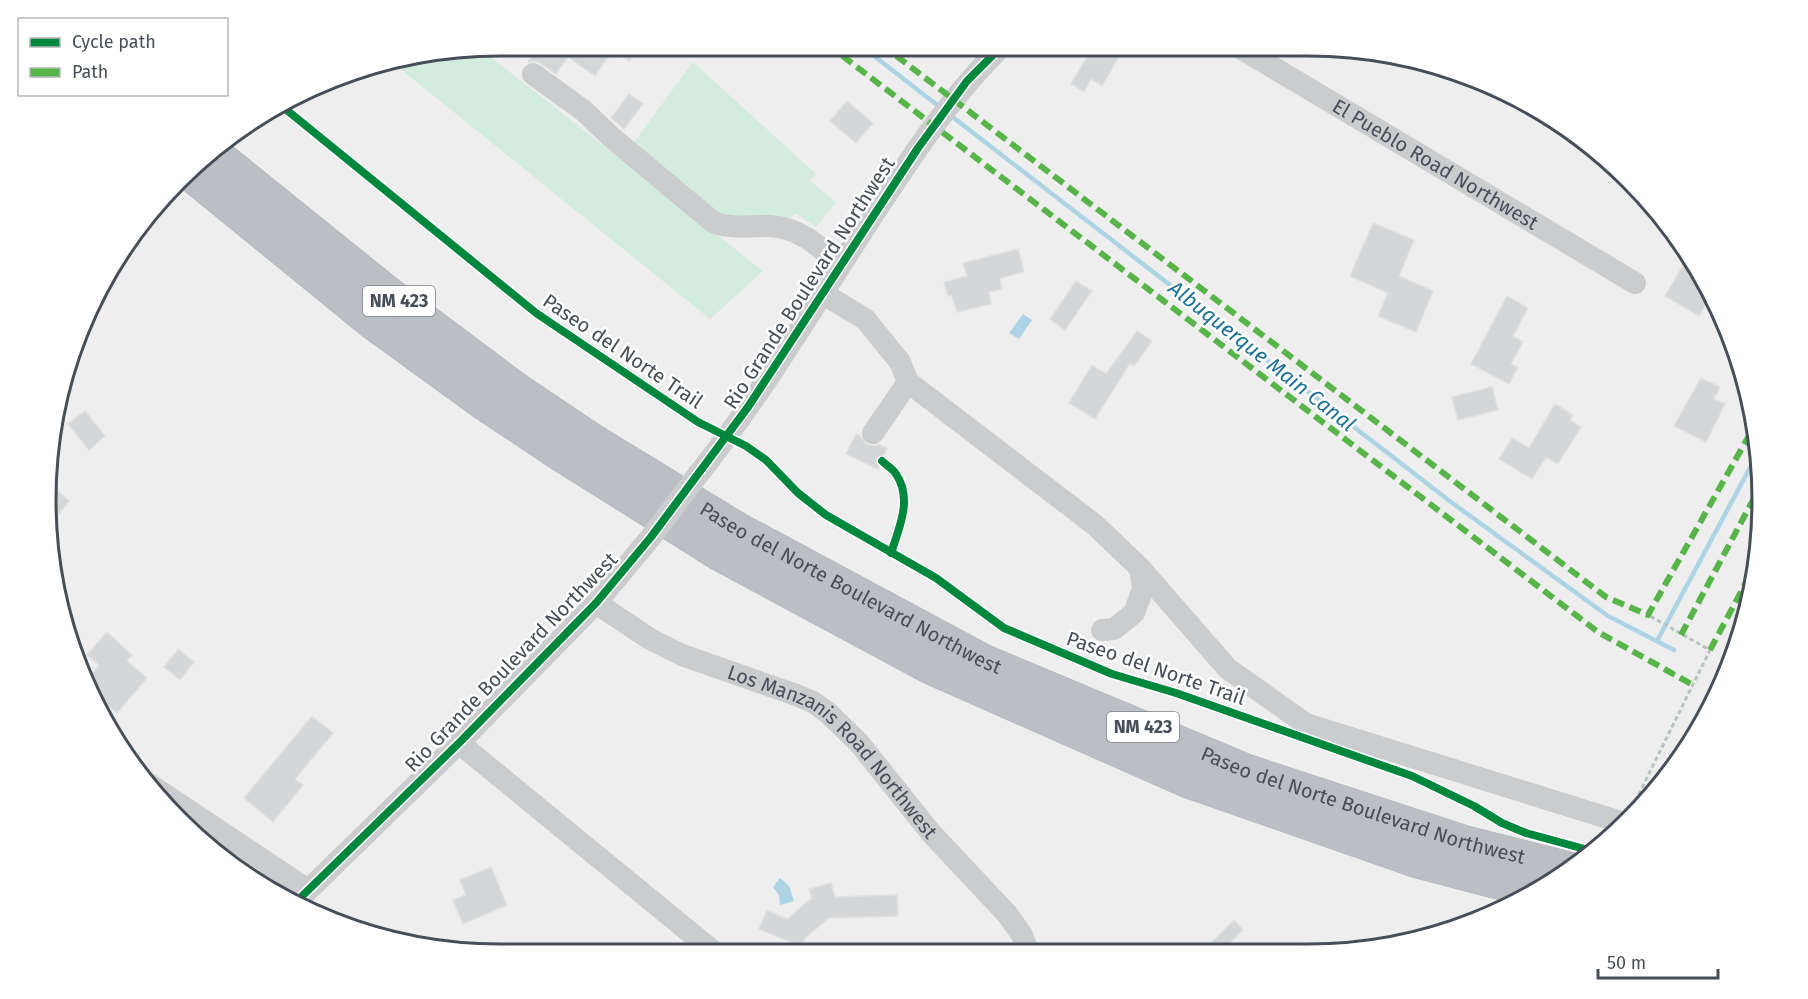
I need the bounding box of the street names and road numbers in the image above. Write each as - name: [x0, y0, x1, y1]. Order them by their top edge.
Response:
- street label: El Pueblo Road Northwest: [1328, 94, 1543, 235]
- street label: Rio Grande Boulevard Northwest: [718, 152, 900, 414]
- road number: NM 423: [363, 286, 435, 316]
- street label: Paseo del Norte Trail: [538, 289, 708, 414]
- street label: Paseo del Norte Boulevard Northwest: [696, 497, 1006, 679]
- street label: Rio Grande Boulevard Northwest: [400, 547, 623, 777]
- street label: Paseo del Norte Trail: [1063, 626, 1249, 710]
- street label: Los Manzanis Road Northwest: [724, 660, 943, 844]
- road number: NM 423: [1107, 712, 1179, 742]
- street label: Paseo del Norte Boulevard Northwest: [1197, 741, 1528, 869]

